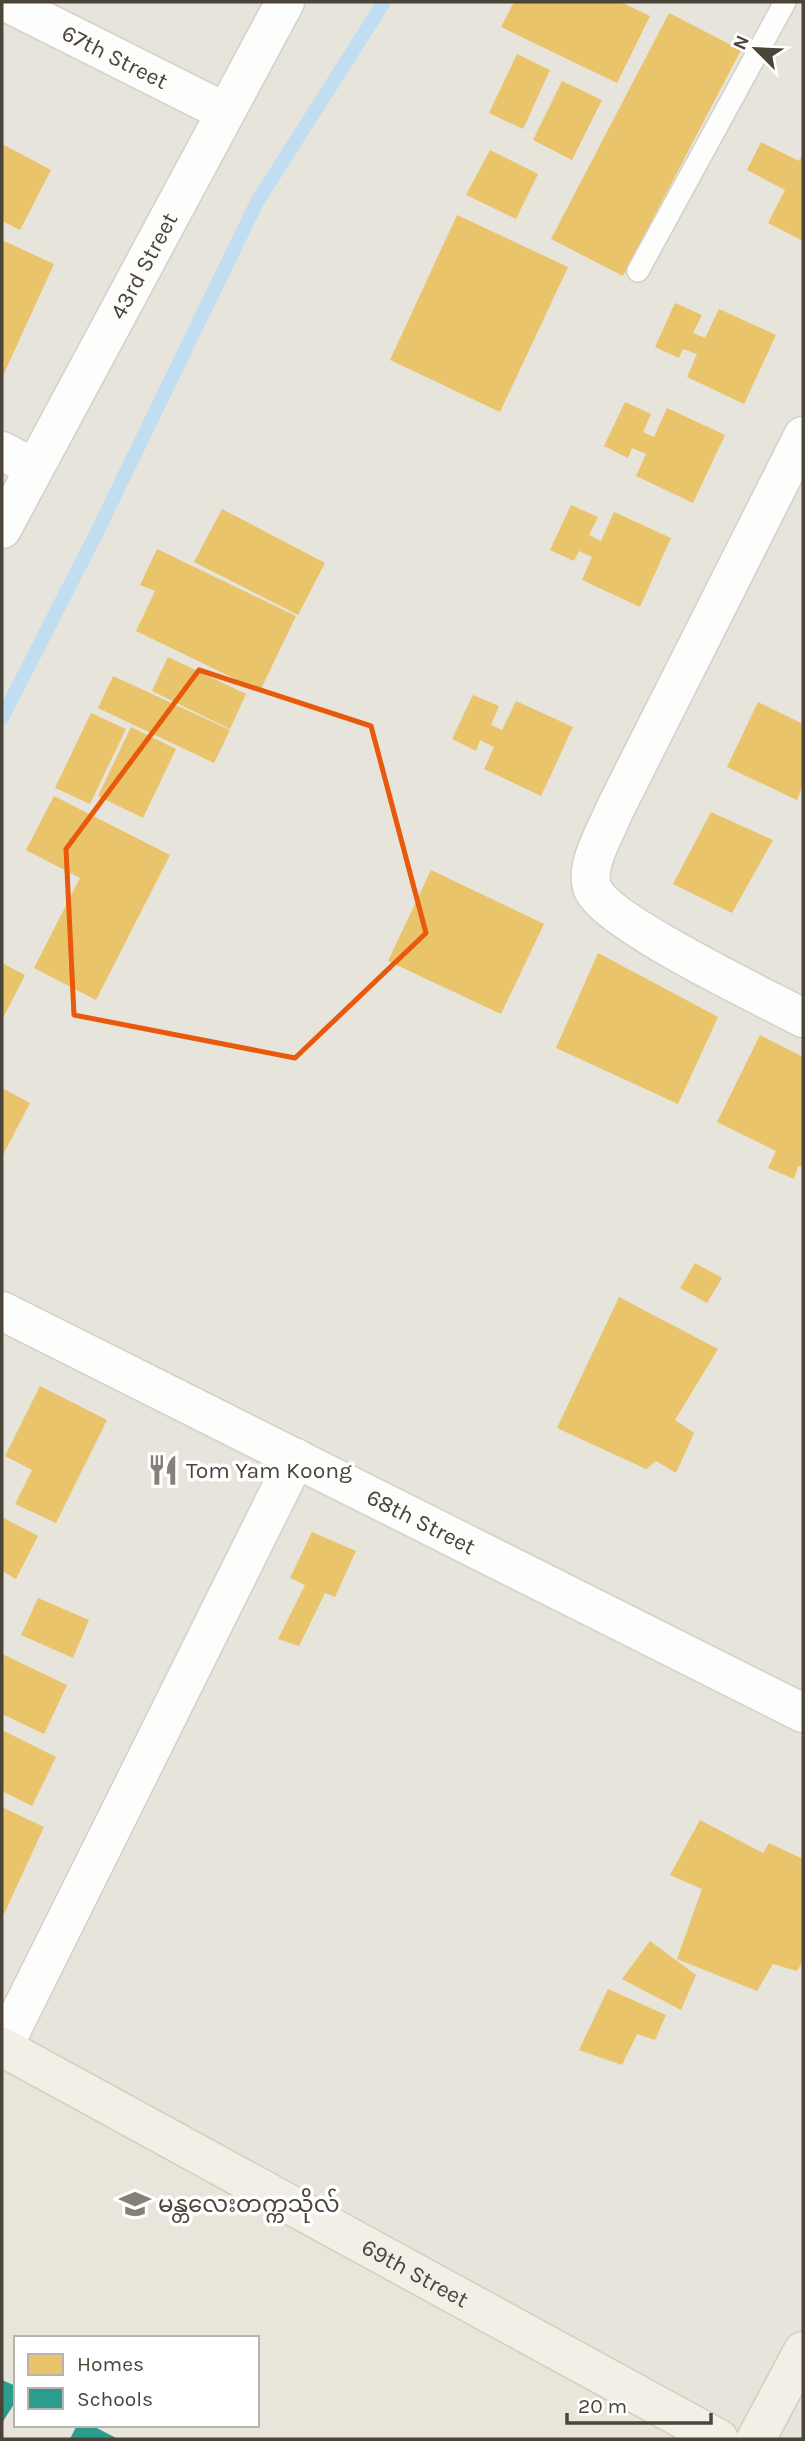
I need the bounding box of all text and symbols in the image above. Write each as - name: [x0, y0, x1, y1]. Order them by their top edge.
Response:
- north arrow: [721, 14, 791, 84]
- street label: 67th Street: [58, 19, 173, 95]
- text: N: [729, 32, 754, 53]
- street label: 43rd Street: [104, 207, 183, 324]
- restaurant icon: Tom Yam Koong: [146, 1453, 180, 1487]
- place label: Tom Yam Koong: [186, 1457, 352, 1484]
- street label: 68th Street: [362, 1483, 480, 1560]
- school or university icon: မန္တလေးတက္ကသိုလ်: [118, 2187, 152, 2221]
- place label: မန္တလေးတက္ကသိုလ်: [158, 2188, 340, 2223]
- street label: 69th Street: [357, 2233, 474, 2313]
- legend: [14, 2336, 259, 2427]
- text: Homes: [77, 2352, 144, 2376]
- scale bar: [567, 2382, 710, 2426]
- text: Schools: [77, 2387, 153, 2411]
- text: 20 m: [578, 2394, 627, 2418]

